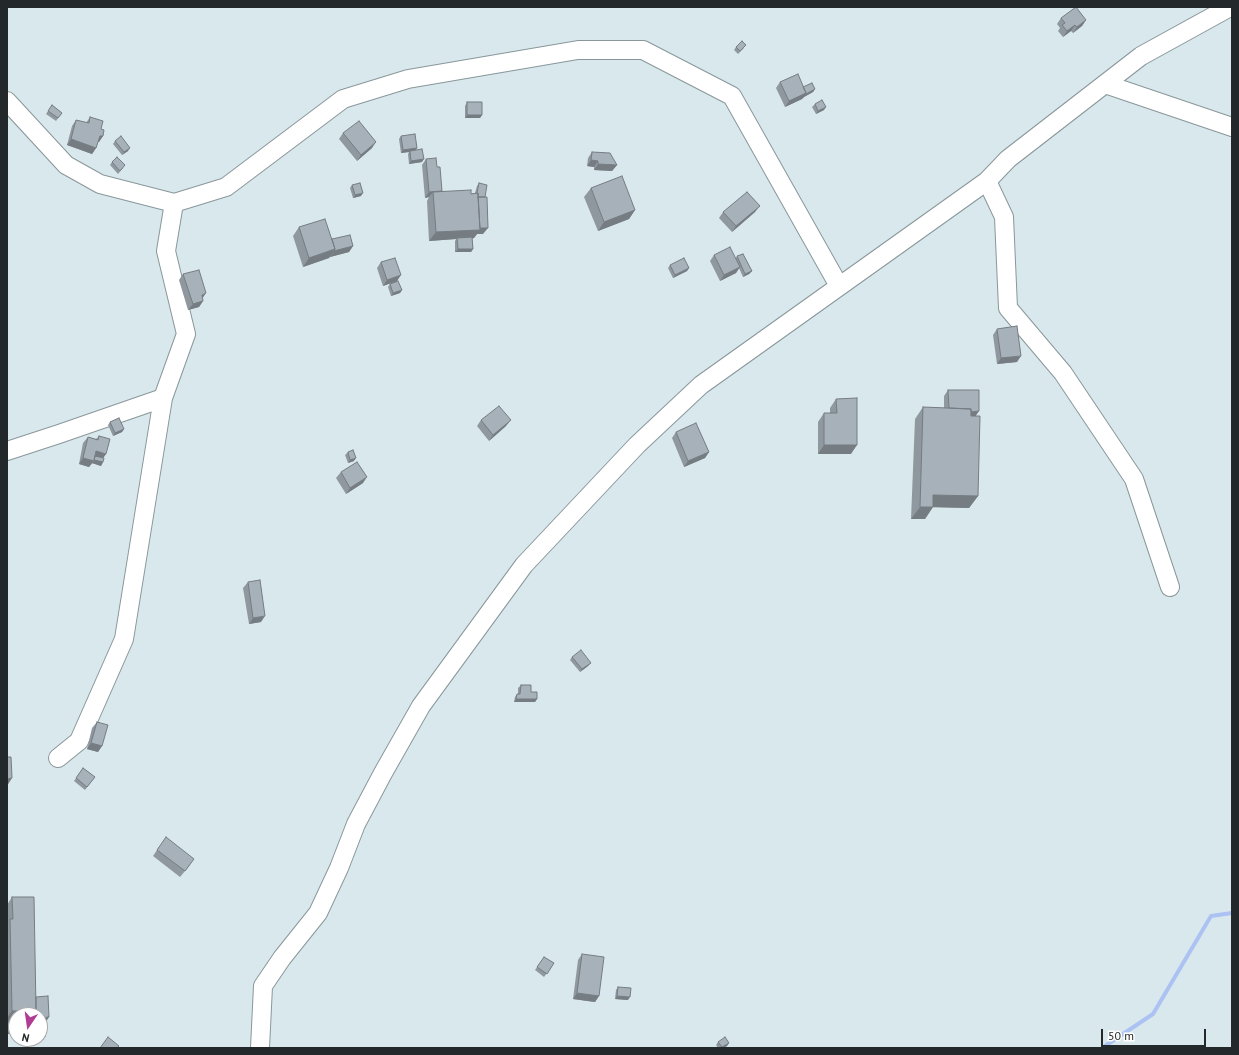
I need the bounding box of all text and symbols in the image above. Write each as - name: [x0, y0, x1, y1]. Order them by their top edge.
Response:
- north arrow: [8, 1007, 48, 1047]
- scale bar: [1103, 1021, 1208, 1047]
- text: 50 m: [1108, 1028, 1134, 1043]
- text: N: [20, 1030, 31, 1045]

